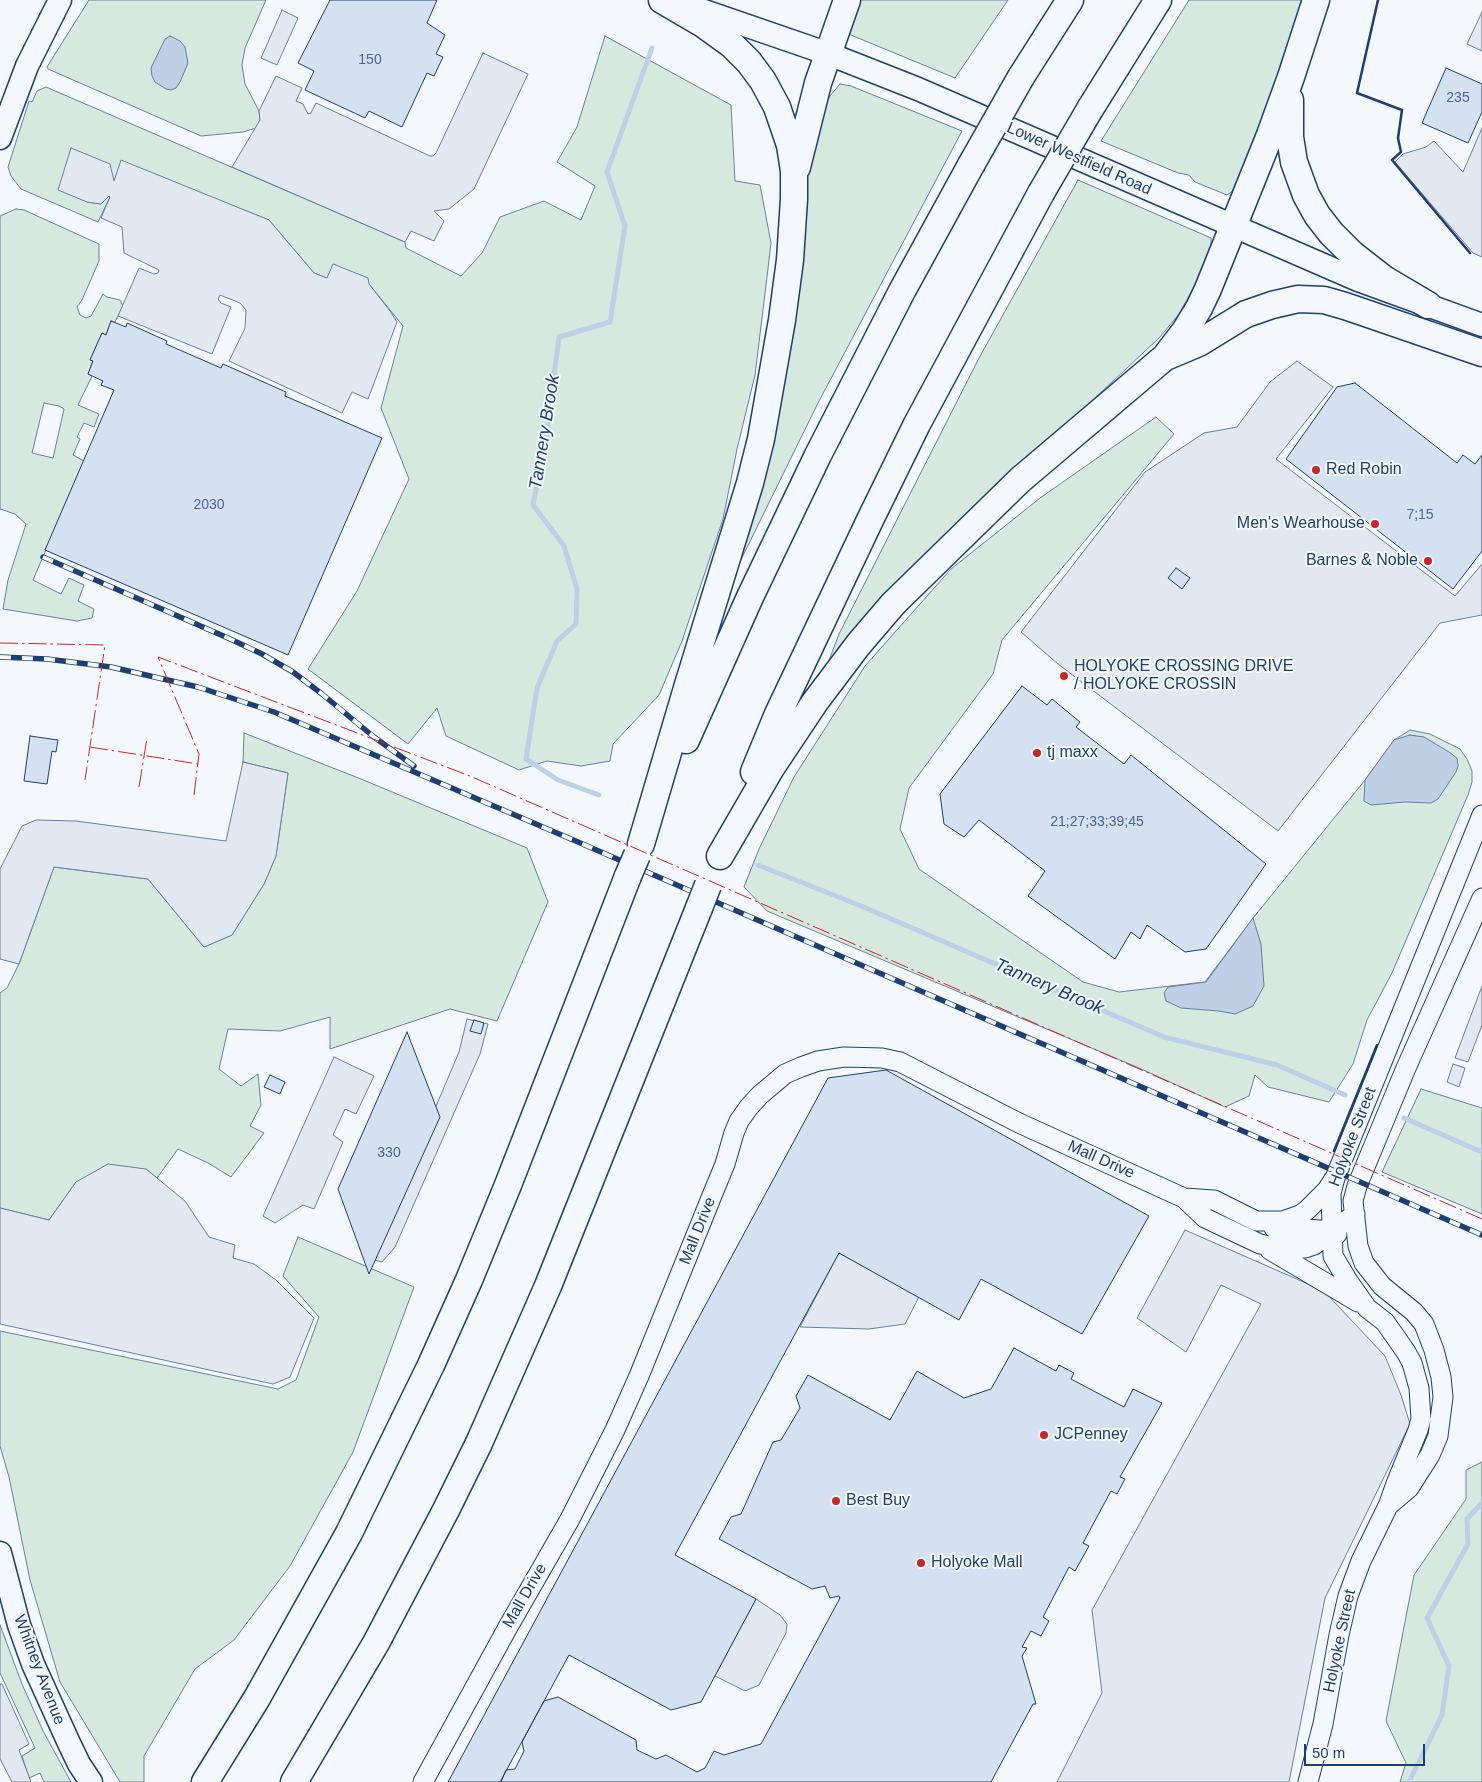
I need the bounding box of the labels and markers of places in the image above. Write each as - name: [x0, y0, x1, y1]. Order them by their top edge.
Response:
- place label: Red Robin: [1326, 460, 1402, 480]
- marker: Red Robin: [1310, 464, 1322, 476]
- place label: Men's Wearhouse: [1237, 514, 1365, 534]
- marker: Men's Wearhouse: [1369, 518, 1381, 530]
- place label: Barnes & Noble: [1306, 551, 1418, 571]
- marker: Barnes & Noble: [1422, 555, 1434, 567]
- place label: HOLYOKE CROSSING DRIVE / HOLYOKE CROSSIN: [1074, 657, 1293, 695]
- marker: HOLYOKE CROSSING DRIVE / HOLYOKE CROSSIN: [1058, 670, 1070, 682]
- place label: tj maxx: [1047, 743, 1098, 763]
- marker: tj maxx: [1031, 747, 1043, 759]
- place label: JCPenney: [1054, 1425, 1128, 1445]
- marker: JCPenney: [1038, 1429, 1050, 1441]
- place label: Best Buy: [846, 1491, 910, 1511]
- marker: Best Buy: [830, 1495, 842, 1507]
- place label: Holyoke Mall: [931, 1553, 1023, 1573]
- marker: Holyoke Mall: [915, 1557, 927, 1569]

